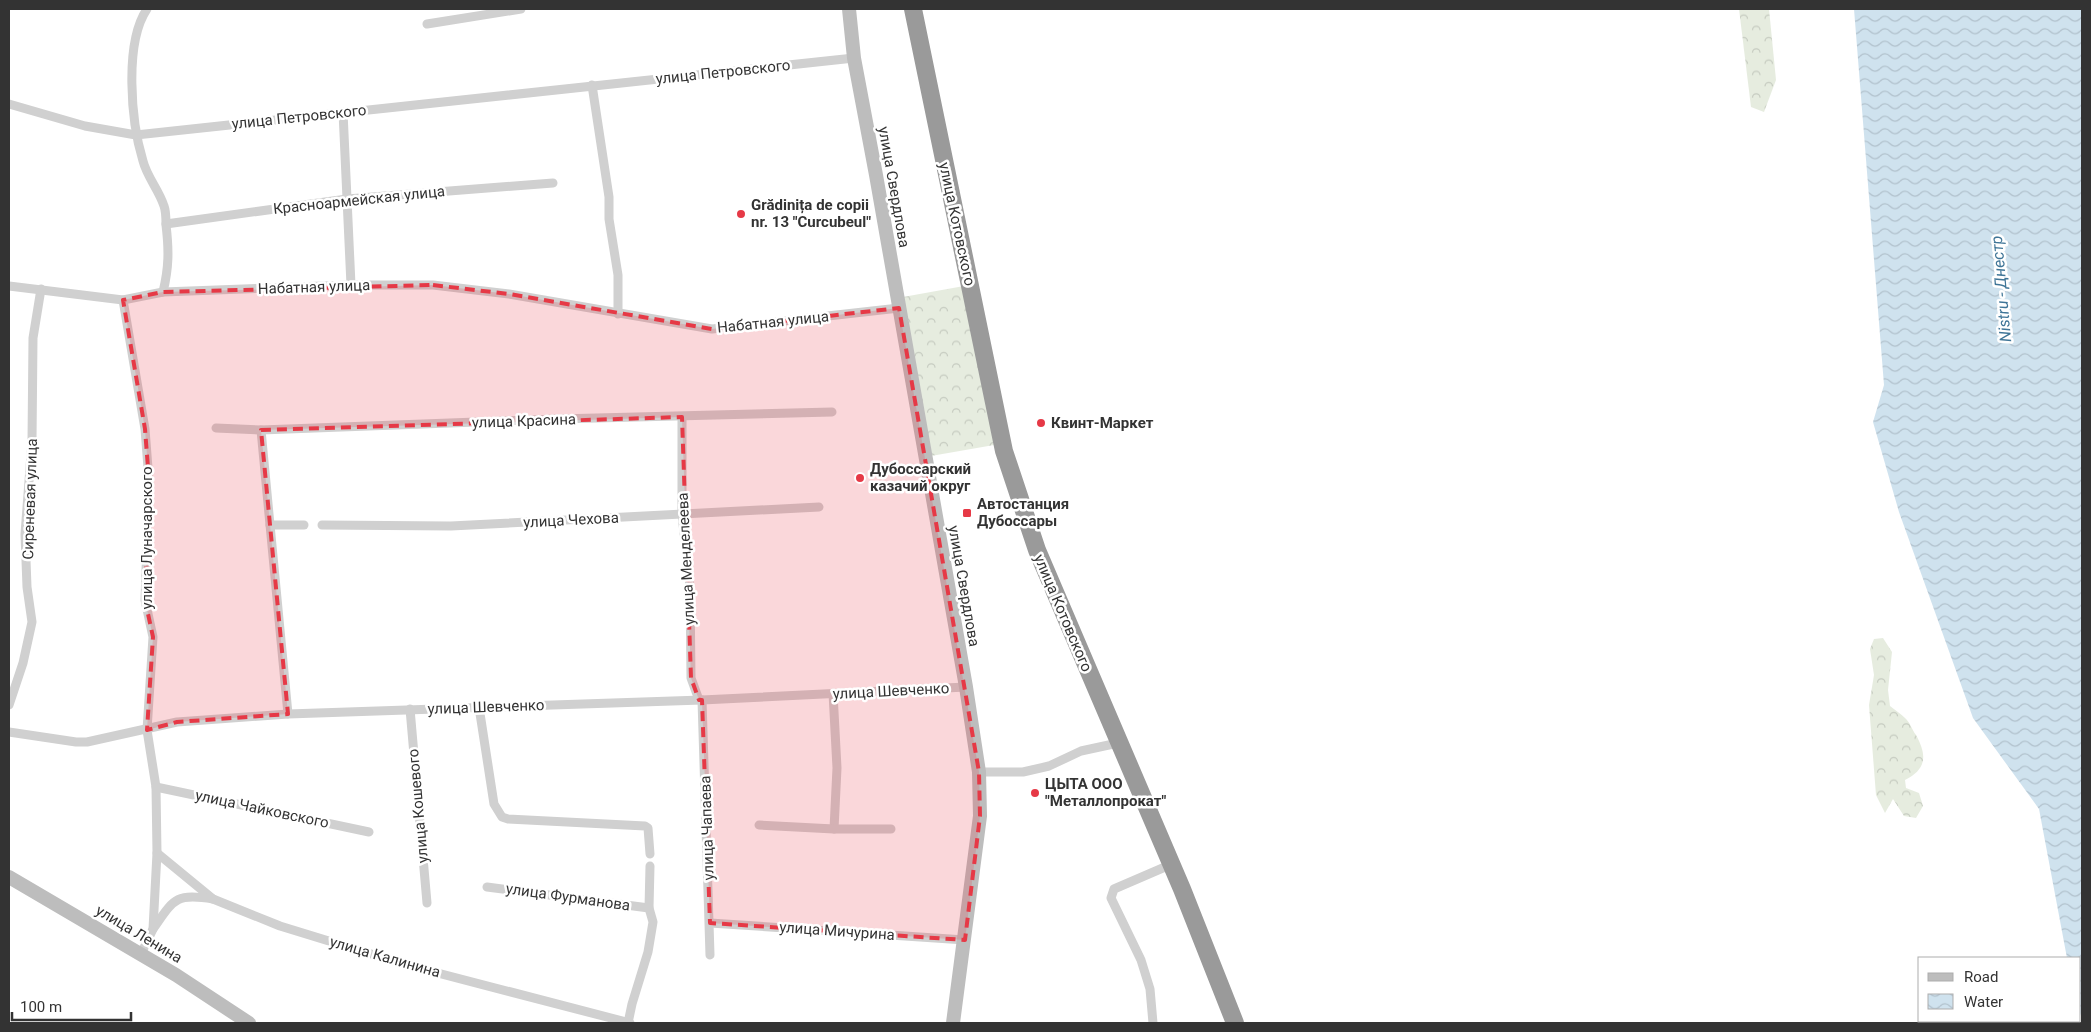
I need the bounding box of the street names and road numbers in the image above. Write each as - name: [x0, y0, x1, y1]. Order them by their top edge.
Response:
- street label: улица Петровского: [655, 56, 791, 88]
- street label: улица Петровского: [231, 101, 367, 133]
- street label: улица Свердлова: [875, 125, 913, 249]
- street label: улица Котовского: [935, 161, 979, 287]
- street label: Красноармейская улица: [272, 182, 446, 218]
- street label: Набатная улица: [258, 276, 370, 298]
- street label: Набатная улица: [716, 307, 830, 337]
- street label: улица Красина: [472, 410, 576, 432]
- street label: Сиреневая улица: [19, 438, 41, 560]
- street label: улица Луначарского: [138, 466, 156, 610]
- street label: улица Менделеева: [674, 492, 698, 626]
- street label: улица Чехова: [523, 509, 619, 531]
- street label: улица Свердлова: [945, 524, 983, 648]
- street label: улица Котовского: [1030, 552, 1096, 674]
- street label: улица Шевченко: [832, 679, 950, 703]
- street label: улица Шевченко: [427, 696, 545, 718]
- street label: улица Кошевого: [404, 748, 432, 864]
- street label: улица Чапаева: [696, 775, 718, 881]
- street label: улица Чайковского: [194, 786, 330, 832]
- street label: улица Фурманова: [505, 879, 631, 915]
- street label: улица Ленина: [93, 901, 185, 967]
- street label: улица Мичурина: [779, 918, 895, 944]
- street label: улица Калинина: [328, 933, 442, 981]

